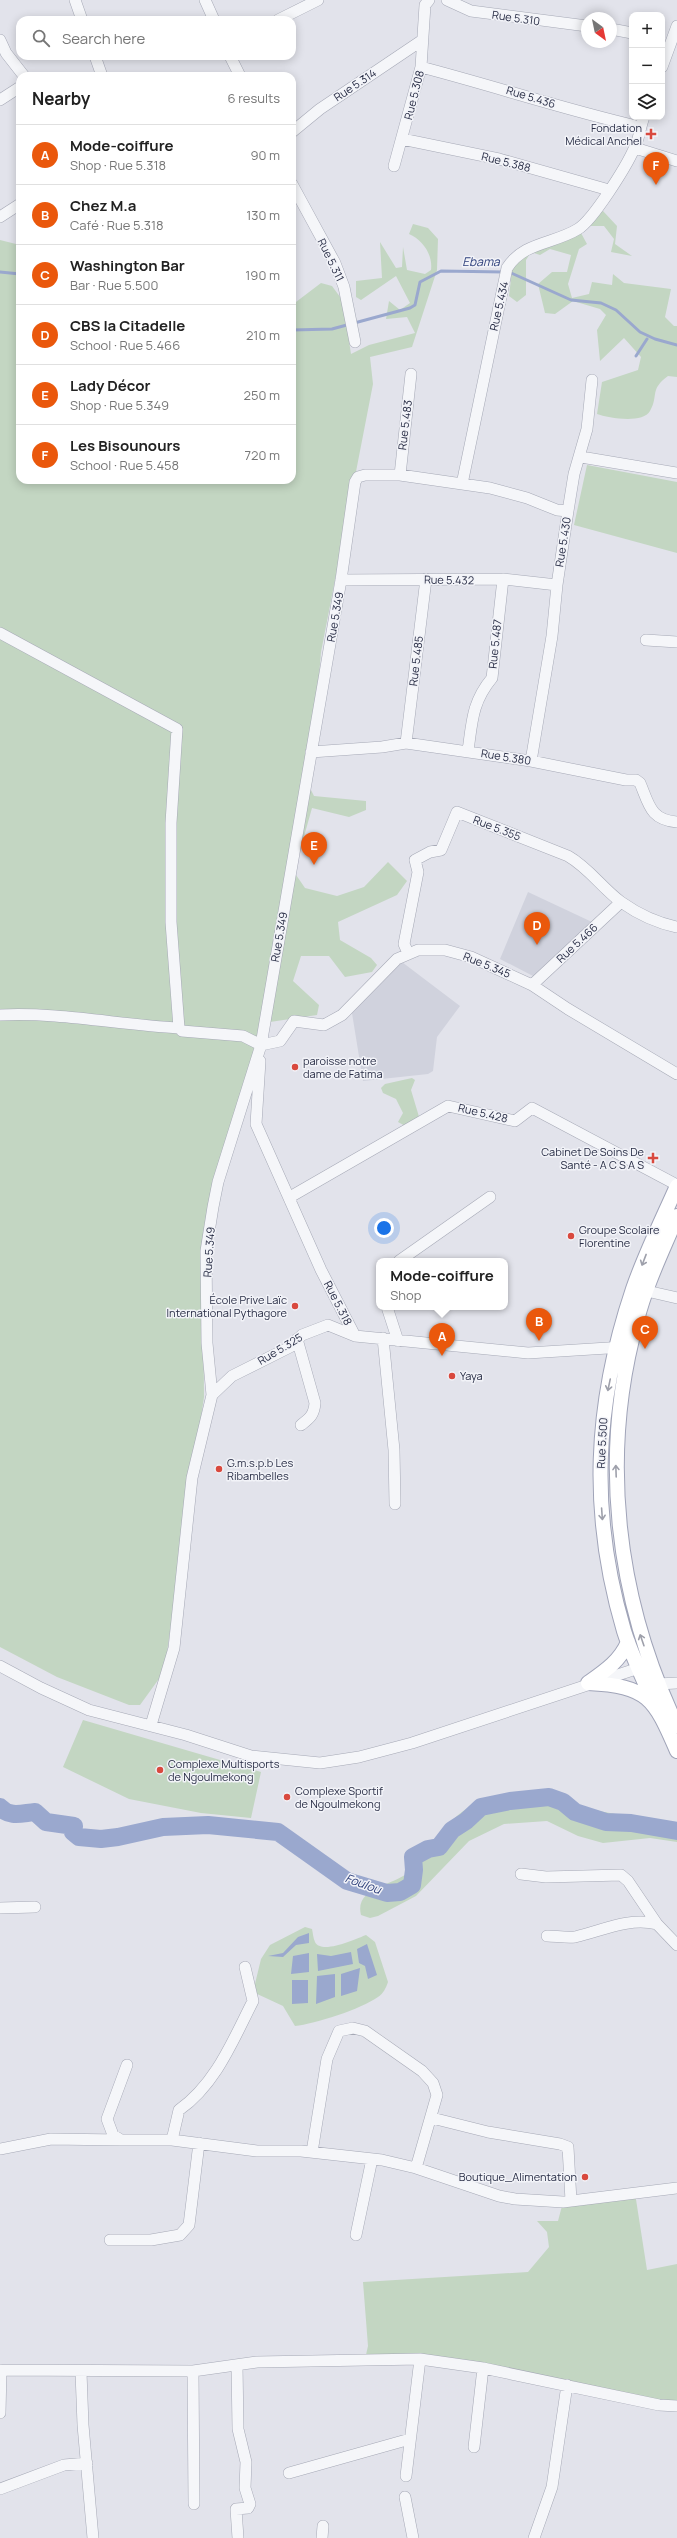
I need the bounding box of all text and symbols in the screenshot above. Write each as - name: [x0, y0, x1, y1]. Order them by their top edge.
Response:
- street label: Rue 5.310: [491, 7, 541, 28]
- north arrow: [581, 12, 617, 48]
- map controls: [629, 12, 665, 120]
- button: +: [629, 12, 665, 48]
- search box: [16, 16, 296, 60]
- icon: search: [30, 27, 52, 49]
- text: Search here: [62, 28, 145, 49]
- button: −: [629, 48, 665, 84]
- street label: Rue 5.314: [331, 65, 379, 104]
- street label: Rue 5.308: [400, 69, 427, 121]
- street label: Rue 5.436: [505, 82, 558, 111]
- button: layers: [629, 84, 665, 120]
- text: Nearby: [32, 87, 90, 110]
- text: 6 results: [228, 89, 280, 107]
- place label: Fondation Médical Anchel: [565, 120, 642, 148]
- marker: Fondation Médical Anchel: [645, 128, 657, 140]
- text: Mode-coiffure: [70, 135, 174, 156]
- text: A: [41, 146, 49, 164]
- text: 90 m: [250, 146, 280, 164]
- street label: Rue 5.388: [480, 148, 532, 175]
- pin: F: [643, 152, 669, 185]
- text: Shop · Rue 5.318: [70, 156, 166, 174]
- text: Chez M.a: [70, 195, 137, 216]
- text: B: [41, 206, 49, 224]
- text: 130 m: [246, 206, 280, 224]
- text: Café · Rue 5.318: [70, 216, 164, 234]
- street label: Rue 5.311: [315, 236, 348, 284]
- water label: Ebama: [462, 253, 501, 270]
- text: Washington Bar: [70, 255, 185, 276]
- text: C: [40, 266, 50, 284]
- text: 190 m: [245, 266, 280, 284]
- text: Bar · Rue 5.500: [70, 276, 158, 294]
- street label: Rue 5.434: [486, 280, 511, 332]
- text: CBS la Citadelle: [70, 315, 185, 336]
- text: D: [40, 326, 50, 344]
- text: 210 m: [246, 326, 280, 344]
- text: School · Rue 5.466: [70, 336, 180, 354]
- text: Lady Décor: [70, 375, 151, 396]
- text: E: [41, 386, 49, 404]
- text: 250 m: [244, 386, 280, 404]
- text: Shop · Rue 5.349: [70, 396, 169, 414]
- street label: Rue 5.483: [394, 399, 415, 451]
- text: Les Bisounours: [70, 435, 180, 456]
- text: F: [42, 446, 48, 464]
- text: 720 m: [245, 446, 280, 464]
- text: School · Rue 5.458: [70, 456, 179, 474]
- street label: Rue 5.430: [551, 516, 574, 568]
- street label: Rue 5.432: [424, 572, 474, 587]
- street label: Rue 5.349: [323, 591, 346, 643]
- street label: Rue 5.487: [484, 618, 505, 669]
- street label: Rue 5.485: [405, 635, 426, 687]
- street label: Rue 5.380: [480, 745, 532, 768]
- street label: Rue 5.355: [471, 812, 523, 843]
- pin: E: [301, 832, 327, 865]
- street label: Rue 5.349: [267, 911, 290, 963]
- pin: D: [524, 912, 550, 945]
- street label: Rue 5.466: [553, 920, 601, 966]
- street label: Rue 5.345: [461, 948, 513, 981]
- place label: paroisse notre dame de Fatima: [303, 1053, 383, 1081]
- marker: paroisse notre dame de Fatima: [290, 1062, 300, 1072]
- street label: Rue 5.428: [457, 1100, 509, 1125]
- place label: Cabinet De Soins De Santé - A C S A S: [541, 1144, 645, 1172]
- marker: Cabinet De Soins De Santé - A C S A S: [647, 1152, 659, 1164]
- your location: [374, 1218, 394, 1238]
- place label: Groupe Scolaire Florentine: [579, 1222, 660, 1250]
- street label: Rue 5.349: [199, 1226, 218, 1278]
- marker: Groupe Scolaire Florentine: [566, 1231, 576, 1241]
- one-way arrow: [640, 1254, 648, 1266]
- popup: [376, 1258, 508, 1310]
- text: Mode-coiffure: [390, 1265, 494, 1286]
- street label: Rue 5.318: [321, 1278, 356, 1328]
- text: Shop: [390, 1286, 421, 1304]
- place label: École Prive Laïc International Pythagore: [167, 1292, 288, 1320]
- marker: École Prive Laïc International Pythagore: [290, 1301, 300, 1311]
- pin: B: [526, 1308, 552, 1341]
- pin: C: [632, 1316, 658, 1349]
- pin: A: [429, 1323, 455, 1356]
- street label: Rue 5.325: [254, 1329, 305, 1368]
- place label: Yaya: [460, 1368, 483, 1383]
- marker: Yaya: [447, 1371, 457, 1381]
- one-way arrow: [604, 1378, 612, 1391]
- street label: Rue 5.500: [593, 1417, 610, 1469]
- place label: G.m.s.p.b Les Ribambelles: [227, 1455, 294, 1483]
- marker: G.m.s.p.b Les Ribambelles: [214, 1464, 224, 1474]
- one-way arrow: [613, 1465, 620, 1478]
- one-way arrow: [598, 1507, 605, 1520]
- one-way arrow: [638, 1634, 645, 1647]
- place label: Complexe Multisports de Ngoulmekong: [168, 1756, 280, 1784]
- marker: Complexe Multisports de Ngoulmekong: [155, 1765, 165, 1775]
- place label: Complexe Sportif de Ngoulmekong: [295, 1783, 383, 1811]
- marker: Complexe Sportif de Ngoulmekong: [282, 1792, 292, 1802]
- water label: Foulou: [343, 1869, 384, 1898]
- place label: Boutique_Alimentation: [459, 2169, 577, 2184]
- marker: Boutique_Alimentation: [580, 2172, 590, 2182]

